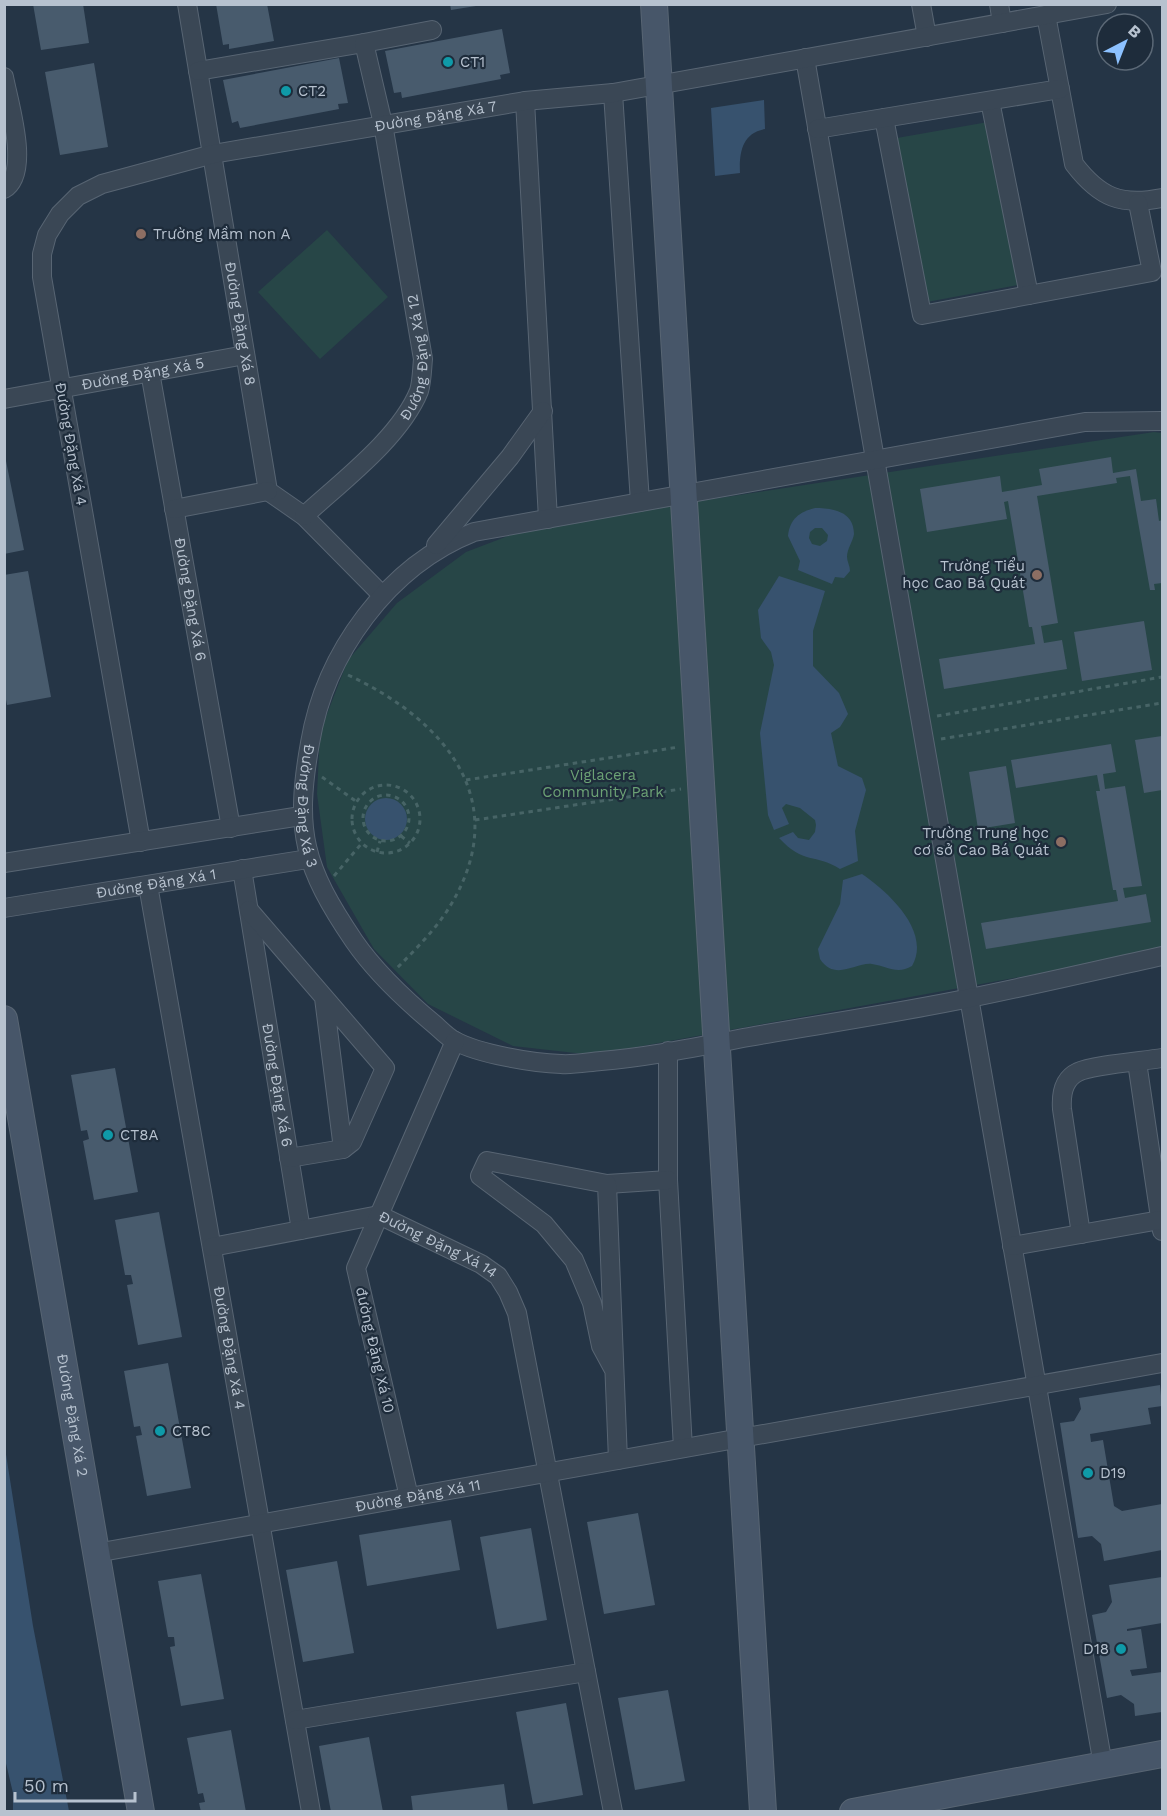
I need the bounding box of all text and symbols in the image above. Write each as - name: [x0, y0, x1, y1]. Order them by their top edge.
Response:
- north arrow: [1095, 12, 1155, 72]
- text: B: [1124, 20, 1145, 42]
- place label: CT1: [460, 53, 485, 71]
- marker: CT1: [441, 55, 455, 69]
- place label: CT2: [298, 82, 326, 100]
- marker: CT2: [279, 84, 293, 98]
- street label: Đường Đặng Xá 7: [373, 97, 498, 135]
- place label: Trường Mầm non A: [153, 225, 290, 243]
- marker: Trường Mầm non A: [134, 227, 148, 241]
- street label: Đường Đặng Xá 8: [221, 260, 259, 387]
- street label: Đường Đặng Xá 12: [396, 293, 432, 424]
- street label: Đường Đặng Xá 5: [80, 354, 206, 394]
- street label: Đường Đặng Xá 4: [51, 381, 91, 507]
- street label: Đường Đặng Xá 6: [171, 536, 210, 662]
- place label: Trường Tiểu học Cao Bá Quát: [902, 557, 1026, 592]
- marker: Trường Tiểu học Cao Bá Quát: [1030, 568, 1044, 582]
- street label: Đường Đặng Xá 3: [294, 743, 322, 870]
- park label: Viglacera Community Park: [542, 766, 664, 801]
- place label: Trường Trung học cơ sở Cao Bá Quát: [914, 824, 1050, 859]
- marker: Trường Trung học cơ sở Cao Bá Quát: [1054, 835, 1068, 849]
- street label: Đường Đặng Xá 1: [95, 865, 217, 902]
- street label: Đường Đặng Xá 6: [258, 1022, 296, 1148]
- place label: CT8A: [120, 1126, 159, 1144]
- marker: CT8A: [101, 1128, 115, 1142]
- street label: Đường Đặng Xá 14: [376, 1207, 501, 1282]
- street label: Đường Đặng Xá 4: [210, 1285, 249, 1411]
- street label: đường Đặng Xá 10: [352, 1285, 398, 1415]
- street label: Đường Đặng Xá 2: [53, 1352, 92, 1478]
- place label: CT8C: [172, 1422, 211, 1440]
- marker: CT8C: [153, 1424, 167, 1438]
- place label: D19: [1100, 1464, 1126, 1482]
- marker: D19: [1081, 1466, 1095, 1480]
- street label: Đường Đặng Xá 11: [354, 1476, 482, 1516]
- place label: D18: [1083, 1640, 1109, 1658]
- marker: D18: [1114, 1642, 1128, 1656]
- scale bar: [15, 1765, 135, 1803]
- text: 50 m: [24, 1775, 69, 1796]

